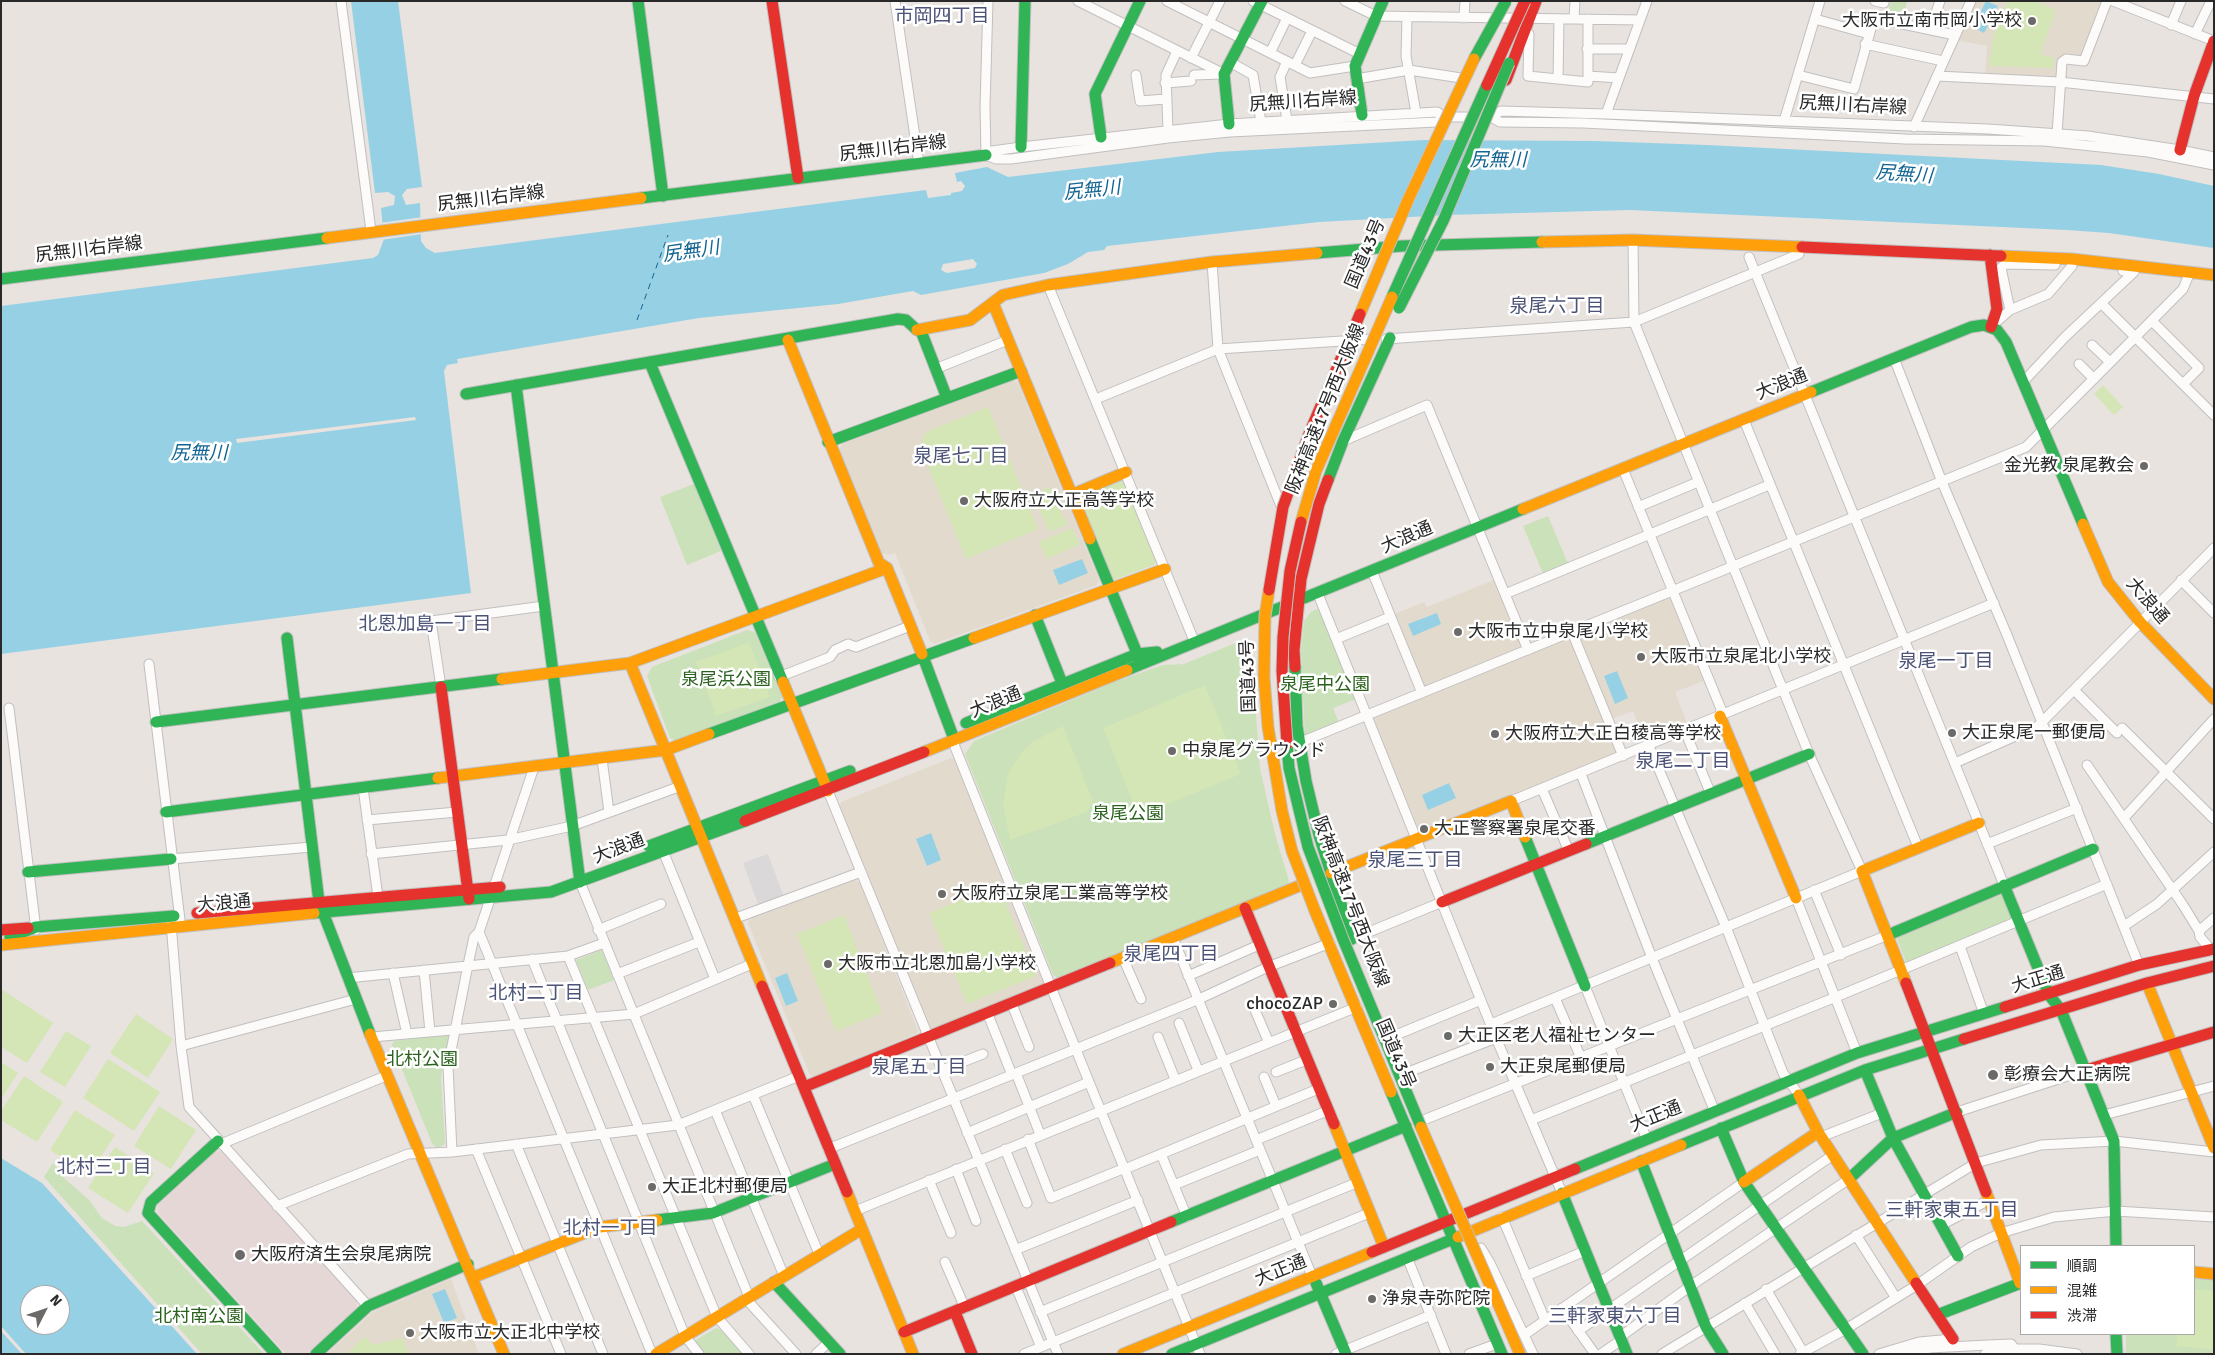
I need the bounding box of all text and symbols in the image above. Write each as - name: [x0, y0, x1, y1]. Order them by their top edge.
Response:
- district label: 市岡四丁目: [895, 6, 989, 28]
- place label: 大阪市立南市岡小学校: [1842, 10, 2022, 32]
- marker: 大阪市立南市岡小学校: [2026, 15, 2038, 27]
- street label: 尻無川右岸線: [1248, 87, 1358, 117]
- street label: 尻無川右岸線: [1799, 92, 1907, 120]
- street label: 尻無川右岸線: [838, 132, 948, 166]
- water label: 尻無川: [1470, 150, 1526, 172]
- water label: 尻無川: [1875, 162, 1933, 188]
- water label: 尻無川: [1062, 177, 1122, 205]
- street label: 尻無川右岸線: [436, 182, 546, 216]
- street label: 国道43号: [1342, 216, 1390, 292]
- street label: 尻無川右岸線: [34, 233, 144, 267]
- water label: 尻無川: [661, 237, 721, 267]
- district label: 泉尾六丁目: [1510, 296, 1604, 318]
- street label: 阪神高速17号西大阪線: [1282, 321, 1370, 497]
- street label: 大浪通: [1753, 365, 1811, 405]
- water label: 尻無川: [171, 443, 227, 465]
- district label: 泉尾七丁目: [914, 446, 1008, 468]
- place label: 金光教 泉尾教会: [2004, 455, 2134, 477]
- marker: 金光教 泉尾教会: [2138, 460, 2150, 472]
- place label: 大阪府立大正高等学校: [974, 490, 1154, 512]
- marker: 大阪府立大正高等学校: [958, 495, 970, 507]
- street label: 大浪通: [1378, 518, 1436, 558]
- street label: 大浪通: [2121, 574, 2173, 628]
- district label: 北恩加島一丁目: [359, 614, 491, 636]
- place label: 大阪市立中泉尾小学校: [1468, 621, 1648, 643]
- marker: 大阪市立中泉尾小学校: [1452, 626, 1464, 638]
- street label: 国道43号: [1237, 639, 1261, 713]
- place label: 大阪市立泉尾北小学校: [1651, 646, 1831, 668]
- marker: 大阪市立泉尾北小学校: [1635, 651, 1647, 663]
- district label: 泉尾一丁目: [1899, 651, 1993, 673]
- park label: 泉尾浜公園: [681, 669, 771, 691]
- park label: 泉尾中公園: [1280, 674, 1370, 696]
- street label: 大浪通: [967, 683, 1025, 723]
- place label: 大正泉尾一郵便局: [1962, 722, 2106, 744]
- place label: 大阪府立大正白稜高等学校: [1505, 723, 1721, 745]
- marker: 大正泉尾一郵便局: [1946, 727, 1958, 739]
- marker: 大阪府立大正白稜高等学校: [1489, 728, 1501, 740]
- place label: 中泉尾グラウンド: [1182, 740, 1326, 762]
- marker: 中泉尾グラウンド: [1166, 745, 1178, 757]
- district label: 泉尾二丁目: [1636, 751, 1730, 773]
- park label: 泉尾公園: [1092, 803, 1164, 825]
- street label: 阪神高速17号西大阪線: [1307, 813, 1393, 991]
- place label: 大正警察署泉尾交番: [1434, 818, 1596, 840]
- marker: 大正警察署泉尾交番: [1418, 823, 1430, 835]
- street label: 大浪通: [590, 829, 648, 869]
- district label: 泉尾三丁目: [1368, 850, 1462, 872]
- place label: 大阪府立泉尾工業高等学校: [952, 883, 1168, 905]
- marker: 大阪府立泉尾工業高等学校: [936, 888, 948, 900]
- street label: 大浪通: [196, 891, 252, 917]
- district label: 泉尾四丁目: [1124, 944, 1218, 966]
- place label: 大阪市立北恩加島小学校: [838, 953, 1036, 975]
- marker: 大阪市立北恩加島小学校: [822, 958, 834, 970]
- street label: 大正通: [2009, 962, 2067, 998]
- district label: 北村二丁目: [489, 983, 583, 1005]
- place label: chocoZAP: [1246, 993, 1323, 1015]
- marker: chocoZAP: [1327, 998, 1339, 1010]
- street label: 国道43号: [1371, 1016, 1419, 1092]
- place label: 大正区老人福祉センター: [1458, 1025, 1656, 1047]
- marker: 大正区老人福祉センター: [1442, 1030, 1454, 1042]
- park label: 北村公園: [386, 1049, 458, 1071]
- place label: 大正泉尾郵便局: [1500, 1056, 1626, 1078]
- district label: 泉尾五丁目: [872, 1057, 966, 1079]
- marker: 大正泉尾郵便局: [1484, 1061, 1496, 1073]
- place label: 彰療会大正病院: [2004, 1064, 2130, 1086]
- marker: 彰療会大正病院: [1986, 1068, 2000, 1082]
- street label: 大正通: [1627, 1097, 1685, 1137]
- district label: 北村三丁目: [57, 1157, 151, 1179]
- place label: 大正北村郵便局: [662, 1176, 788, 1198]
- marker: 大正北村郵便局: [646, 1181, 658, 1193]
- district label: 三軒家東五丁目: [1886, 1200, 2018, 1222]
- district label: 北村一丁目: [563, 1218, 657, 1240]
- place label: 大阪府済生会泉尾病院: [251, 1244, 431, 1266]
- legend: [2020, 1245, 2195, 1335]
- marker: 大阪府済生会泉尾病院: [233, 1248, 247, 1262]
- street label: 大正通: [1252, 1251, 1310, 1291]
- text: 順調: [2067, 1257, 2097, 1275]
- text: 混雑: [2067, 1282, 2097, 1300]
- north arrow: [20, 1285, 70, 1335]
- place label: 浄泉寺弥陀院: [1382, 1288, 1490, 1310]
- text: N: [46, 1291, 66, 1310]
- marker: 浄泉寺弥陀院: [1366, 1293, 1378, 1305]
- park label: 北村南公園: [154, 1306, 244, 1328]
- district label: 三軒家東六丁目: [1549, 1306, 1681, 1328]
- text: 渋滞: [2067, 1307, 2097, 1325]
- place label: 大阪市立大正北中学校: [420, 1322, 600, 1344]
- marker: 大阪市立大正北中学校: [404, 1327, 416, 1339]

